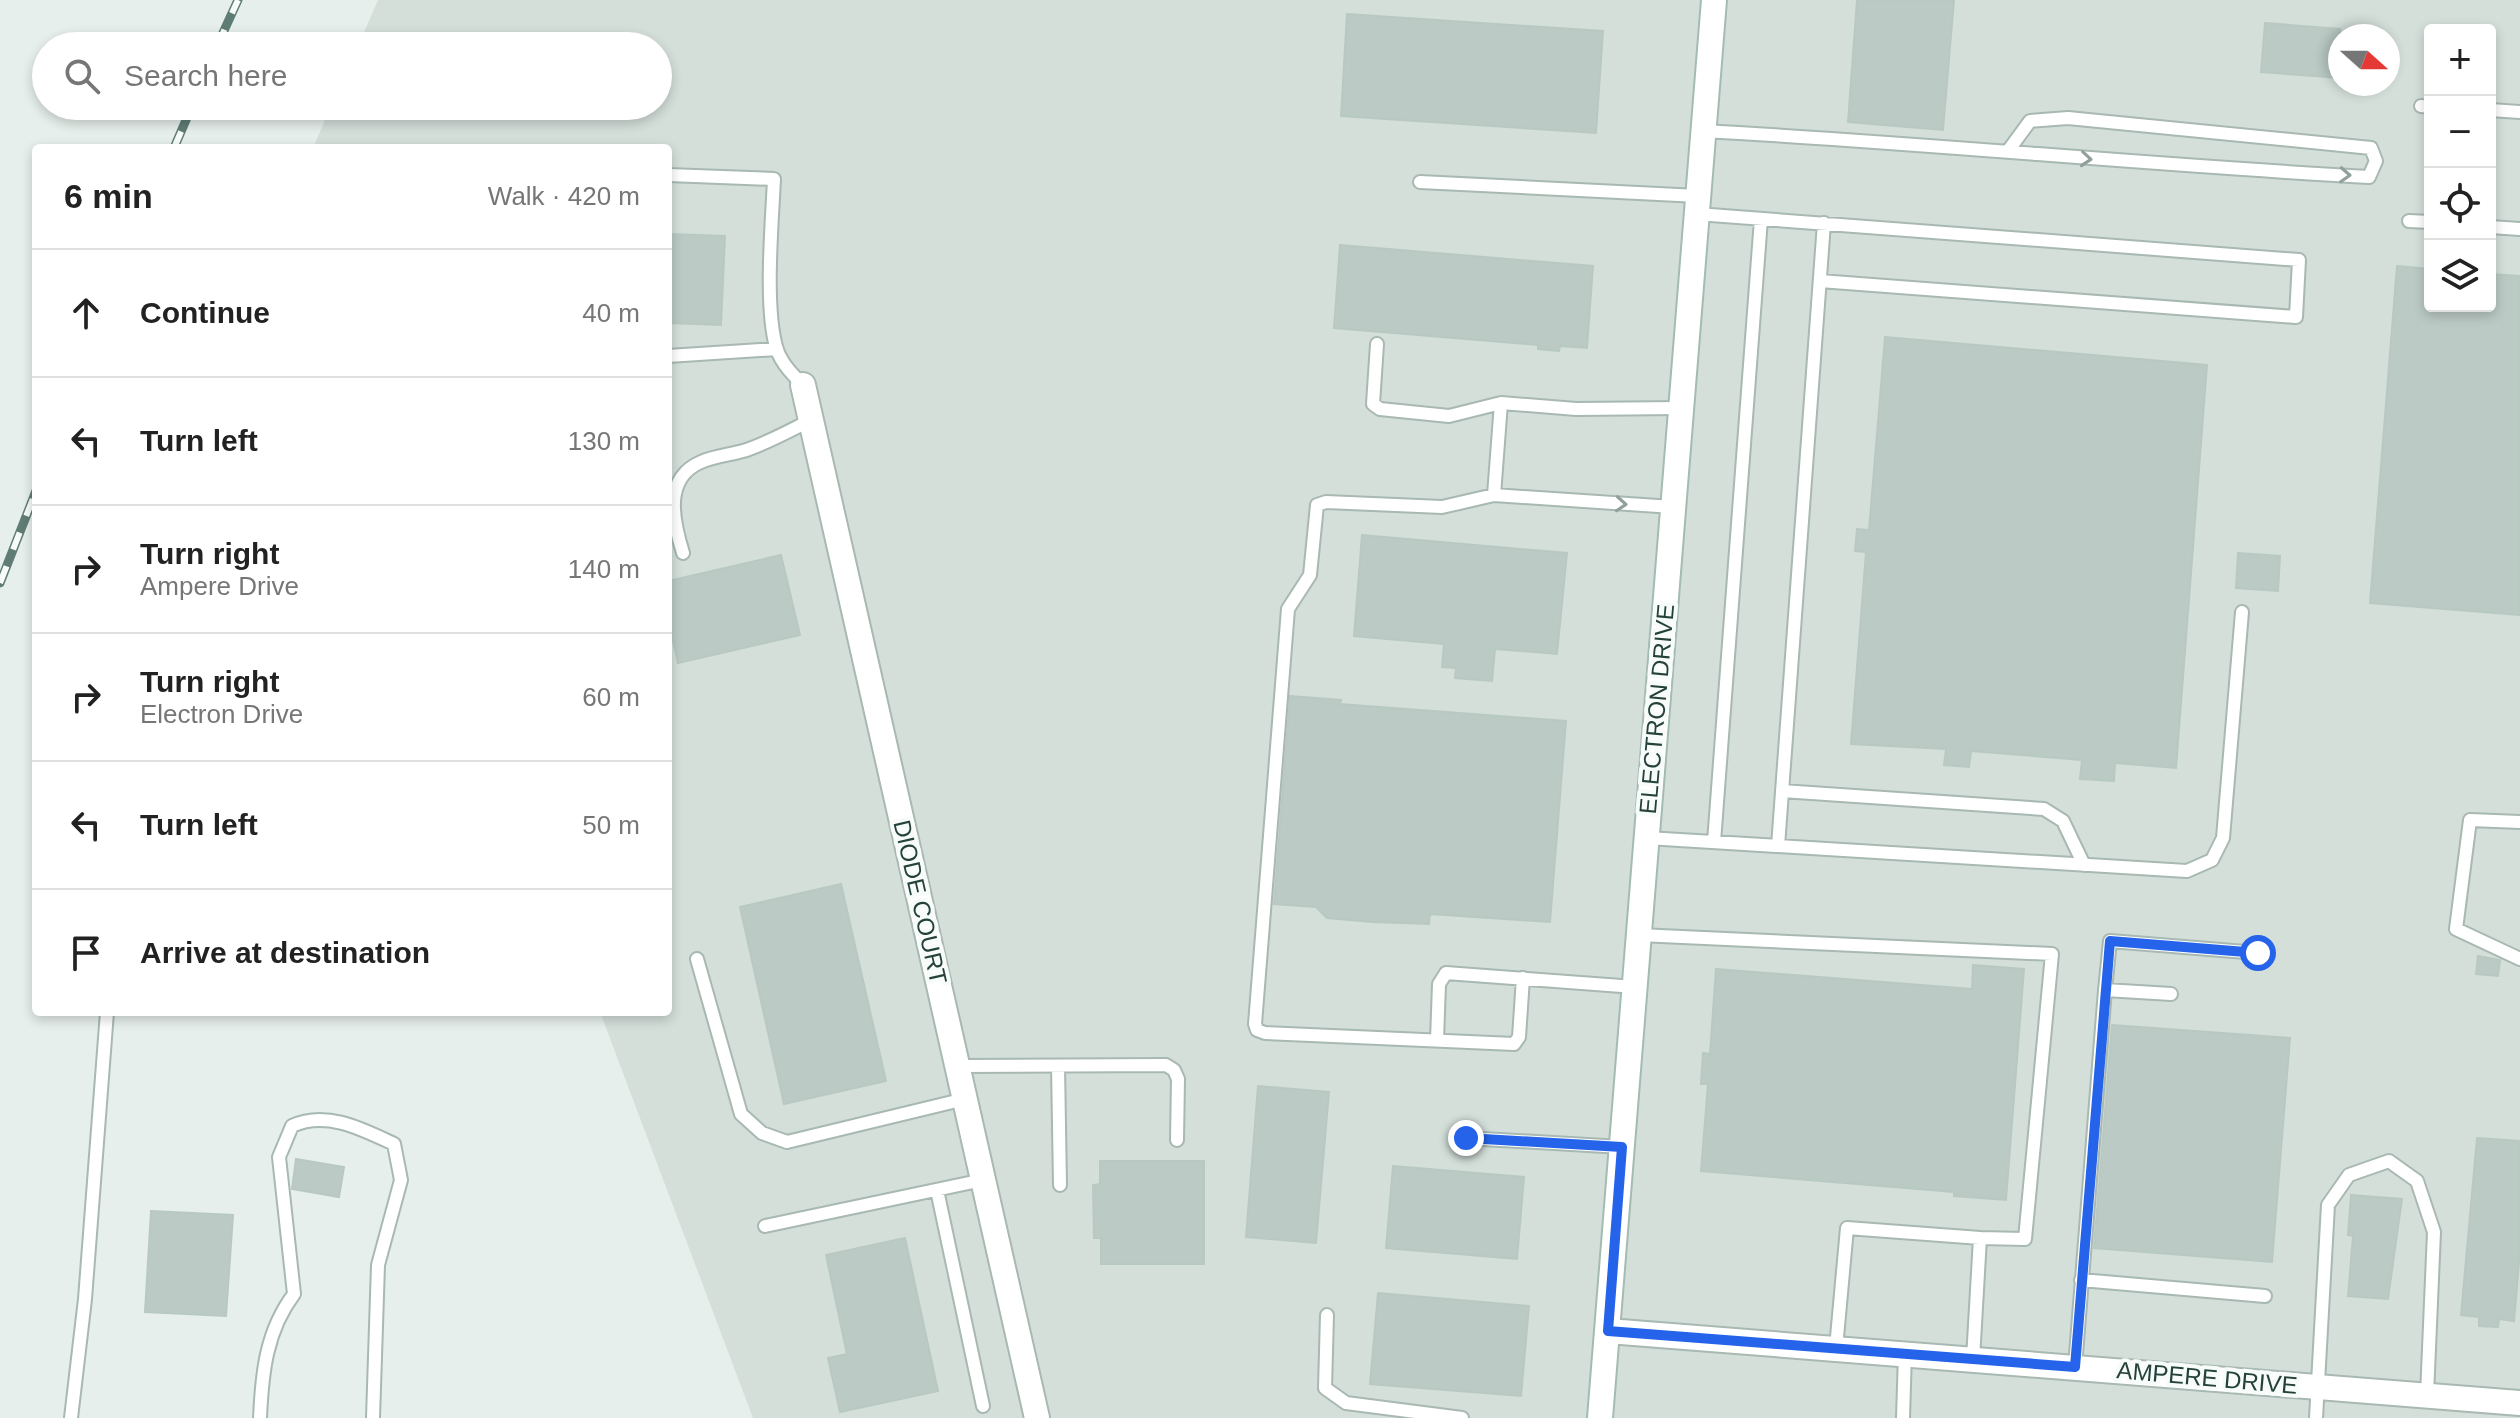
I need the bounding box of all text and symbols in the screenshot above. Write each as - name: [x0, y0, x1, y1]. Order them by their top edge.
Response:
- north arrow: [2328, 24, 2400, 96]
- map controls: [2424, 24, 2496, 312]
- button: +: [2424, 24, 2496, 96]
- search box: [32, 32, 672, 120]
- icon: search: [60, 54, 104, 98]
- text: Search here: [124, 59, 287, 92]
- button: −: [2424, 96, 2496, 168]
- one-way arrow: [2080, 151, 2093, 168]
- one-way arrow: [2339, 167, 2352, 184]
- button: locate: [2424, 168, 2496, 240]
- text: 6 min: [64, 177, 153, 215]
- text: Walk · 420 m: [488, 181, 640, 211]
- button: layers: [2424, 240, 2496, 312]
- icon: ahead: [64, 291, 108, 335]
- text: Continue: [140, 296, 270, 329]
- text: 40 m: [582, 298, 640, 328]
- icon: left: [64, 419, 108, 463]
- text: Turn left: [140, 424, 258, 457]
- text: 130 m: [568, 426, 640, 456]
- one-way arrow: [1615, 495, 1628, 512]
- text: Turn right: [140, 537, 279, 570]
- icon: right: [64, 547, 108, 591]
- text: 140 m: [568, 554, 640, 584]
- text: Ampere Drive: [140, 571, 299, 601]
- street label: ELECTRON DRIVE: [1634, 603, 1679, 815]
- text: Turn right: [140, 665, 279, 698]
- icon: right: [64, 675, 108, 719]
- text: 60 m: [582, 682, 640, 712]
- text: Electron Drive: [140, 699, 303, 729]
- icon: left: [64, 803, 108, 847]
- text: Turn left: [140, 808, 258, 841]
- text: 50 m: [582, 810, 640, 840]
- street label: DIODE COURT: [888, 817, 953, 987]
- icon: arrive: [64, 931, 108, 975]
- route start: [2240, 935, 2276, 971]
- text: Arrive at destination: [140, 936, 430, 969]
- route end: [1448, 1120, 1484, 1156]
- street label: AMPERE DRIVE: [2116, 1356, 2299, 1399]

